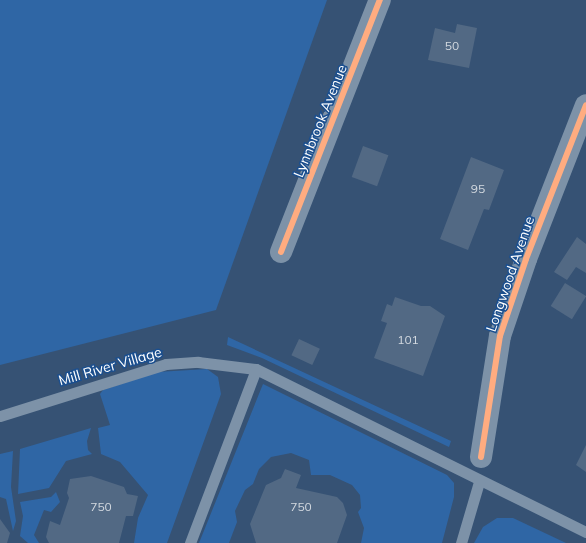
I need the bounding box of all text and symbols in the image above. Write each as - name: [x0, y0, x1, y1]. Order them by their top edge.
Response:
- house number: 50: [445, 39, 459, 53]
- street label: Lynnbrook Avenue: [290, 62, 350, 180]
- house number: 95: [471, 182, 485, 196]
- street label: Longwood Avenue: [482, 214, 538, 334]
- house number: 101: [397, 333, 419, 347]
- street label: Mill River Village: [56, 343, 164, 389]
- house number: 750: [90, 500, 112, 514]
- house number: 750: [290, 500, 312, 514]

